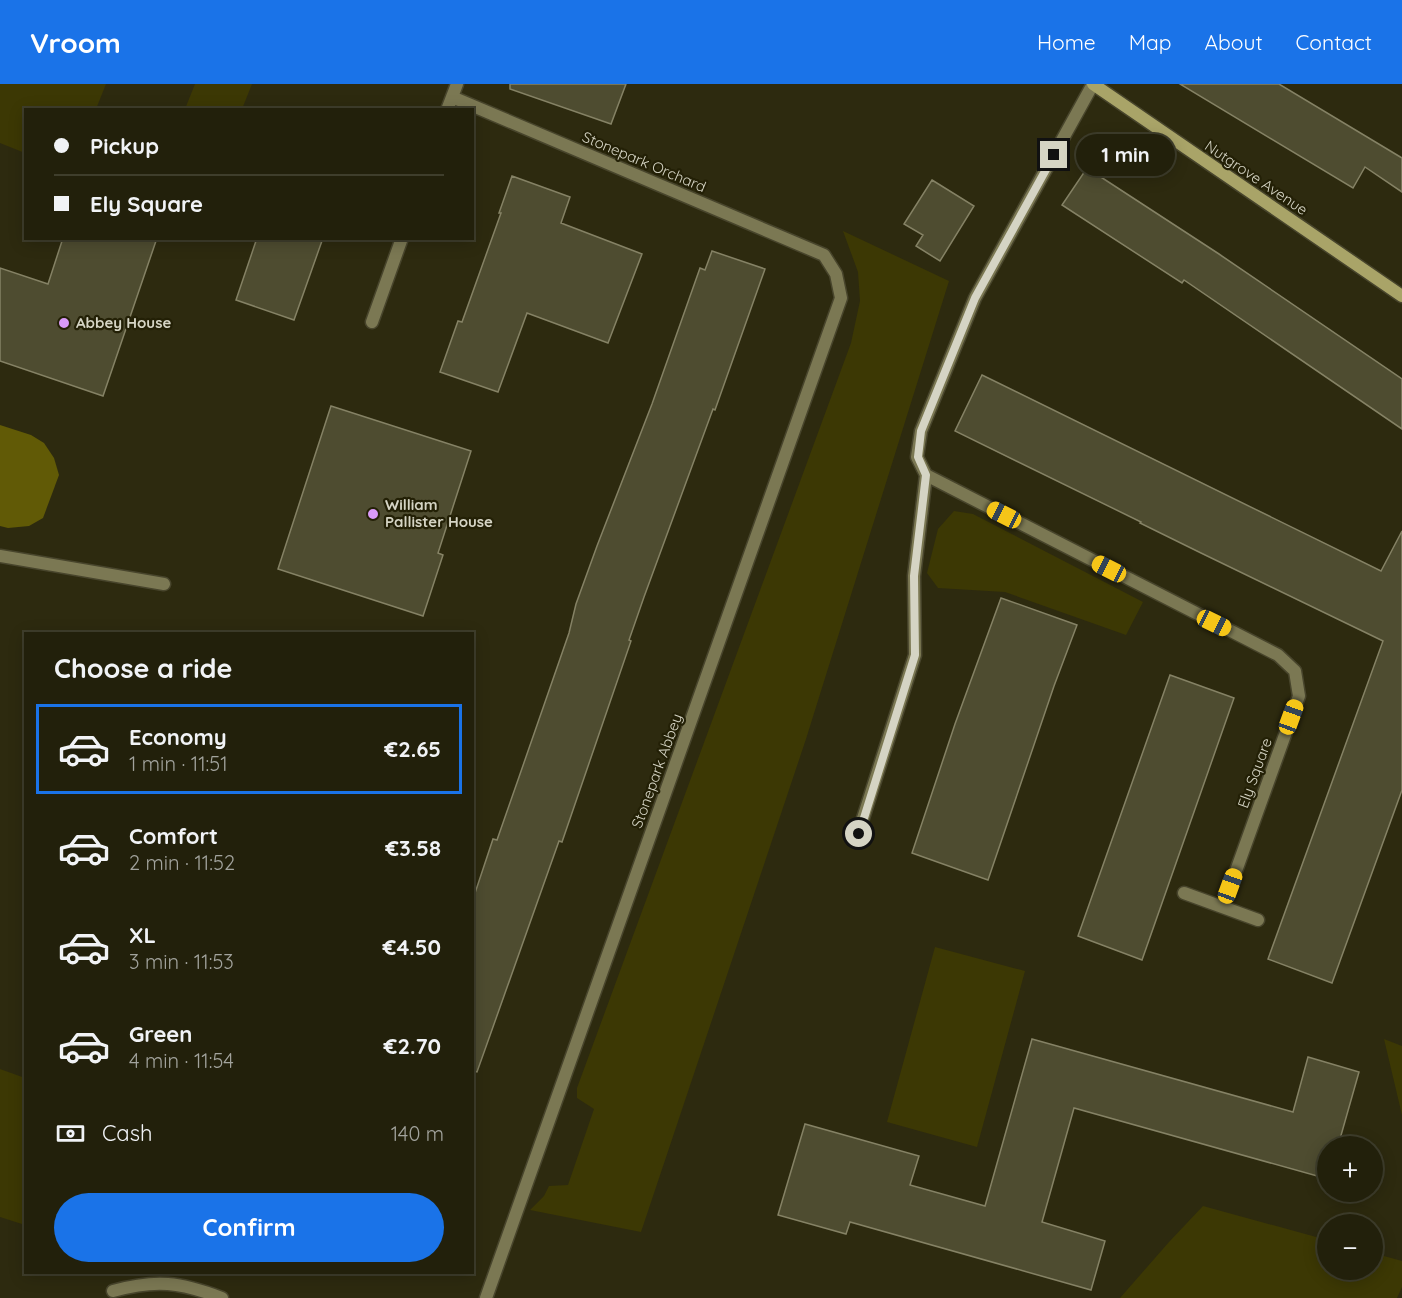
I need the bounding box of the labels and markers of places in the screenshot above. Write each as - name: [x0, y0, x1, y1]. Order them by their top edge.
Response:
- place label: Abbey House: [76, 313, 171, 332]
- marker: Abbey House: [57, 316, 71, 330]
- place label: William Pallister House: [385, 495, 493, 531]
- marker: William Pallister House: [366, 507, 380, 521]

